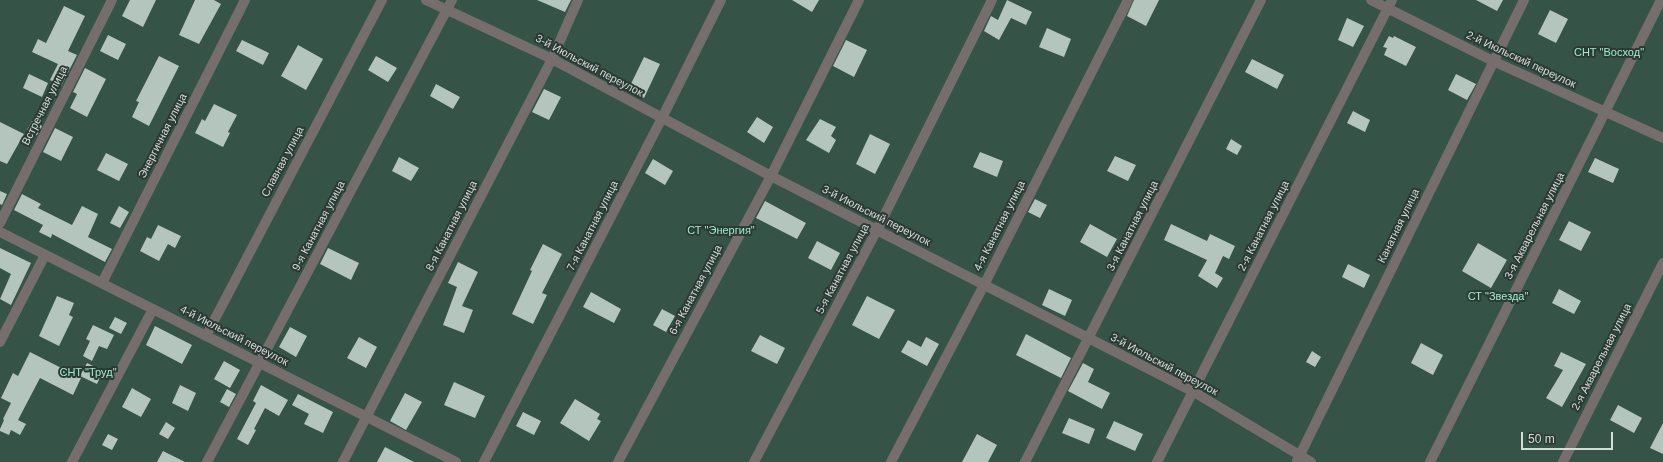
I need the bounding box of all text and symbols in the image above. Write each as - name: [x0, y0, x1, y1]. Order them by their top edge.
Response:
- street label: 2-й Июльский переулок: [1464, 29, 1578, 91]
- street label: 3-й Июльский переулок: [533, 32, 645, 100]
- park label: СНТ "Восход": [1574, 46, 1644, 60]
- street label: Встречная улица: [19, 64, 71, 148]
- street label: Энергичная улица: [136, 91, 190, 181]
- street label: Славная улица: [259, 125, 307, 199]
- street label: 3-я Акварельная улица: [1502, 170, 1568, 282]
- street label: 9-я Канатная улица: [290, 179, 348, 273]
- street label: 8-я Канатная улица: [423, 179, 481, 273]
- street label: 7-я Канатная улица: [564, 179, 622, 273]
- street label: 4-я Канатная улица: [971, 179, 1029, 273]
- street label: 3-я Канатная улица: [1104, 179, 1162, 273]
- street label: 2-я Канатная улица: [1235, 179, 1293, 273]
- street label: 3-й Июльский переулок: [820, 183, 932, 249]
- street label: Канатная улица: [1375, 187, 1423, 265]
- street label: 5-я Канатная улица: [814, 222, 872, 316]
- park label: СТ "Энергия": [687, 224, 755, 238]
- street label: 6-я Канатная улица: [667, 243, 725, 337]
- park label: СТ "Звезда": [1468, 290, 1528, 304]
- street label: 2-я Акварельная улица: [1569, 301, 1635, 413]
- street label: 4-й Июльский переулок: [178, 303, 290, 369]
- street label: 3-й Июльский переулок: [1108, 331, 1220, 399]
- park label: СНТ "Труд": [59, 366, 117, 380]
- scale bar: [1523, 424, 1615, 450]
- text: 50 m: [1528, 432, 1555, 446]

